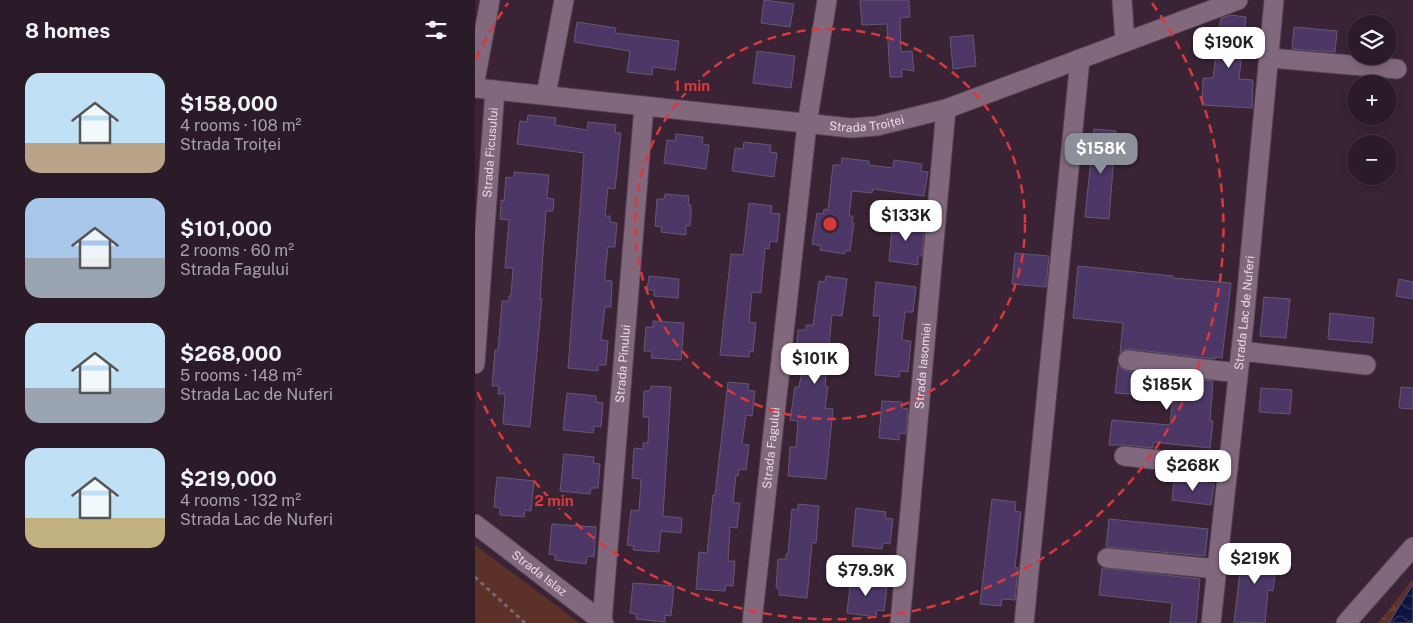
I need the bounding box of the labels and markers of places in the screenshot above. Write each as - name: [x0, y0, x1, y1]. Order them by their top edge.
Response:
- pin: $190K: [1194, 27, 1264, 69]
- pin: $158K: [1066, 132, 1136, 175]
- pin: $133K: [871, 200, 941, 242]
- centre of rings: [821, 215, 839, 233]
- pin: $101K: [780, 342, 850, 385]
- pin: $185K: [1132, 368, 1202, 411]
- pin: $268K: [1158, 450, 1228, 492]
- pin: $219K: [1220, 542, 1290, 585]
- pin: $79.9K: [825, 554, 907, 597]

